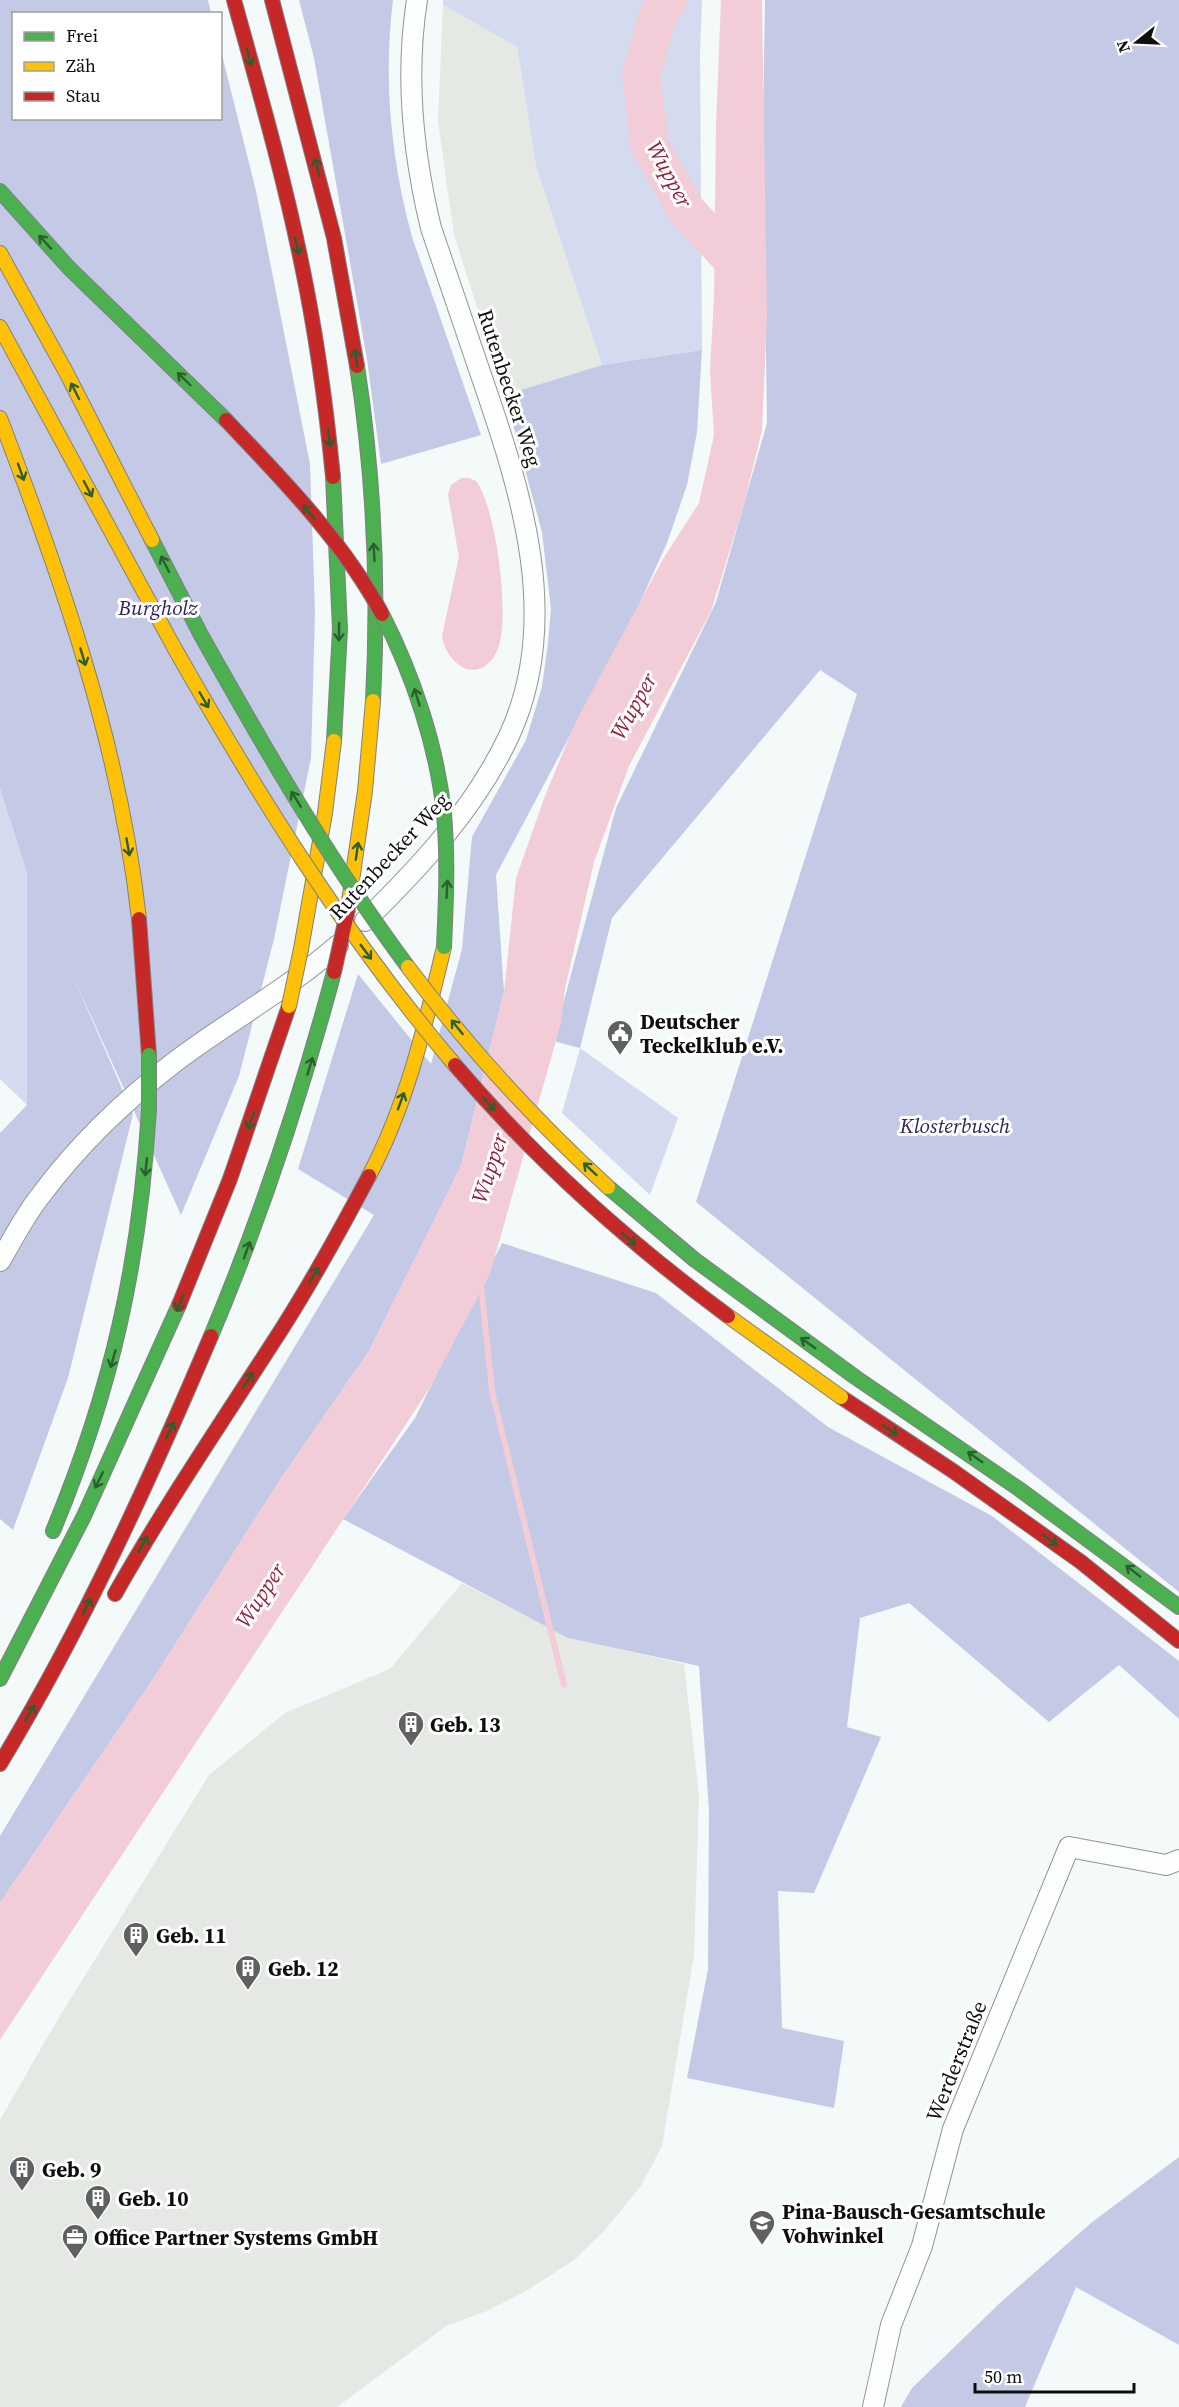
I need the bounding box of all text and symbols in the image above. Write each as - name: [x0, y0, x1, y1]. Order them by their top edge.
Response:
- legend: [12, 12, 222, 120]
- north arrow: [1107, 12, 1167, 72]
- text: Frei: [66, 23, 98, 48]
- text: N: [1110, 37, 1135, 56]
- one-way arrow: [244, 47, 255, 66]
- text: Zäh: [66, 53, 96, 78]
- text: Stau: [66, 83, 101, 108]
- water label: Wupper: [640, 135, 701, 214]
- one-way arrow: [311, 158, 322, 177]
- one-way arrow: [38, 235, 52, 250]
- one-way arrow: [292, 235, 303, 255]
- street label: Rutenbecker Weg: [471, 306, 549, 471]
- one-way arrow: [350, 349, 361, 369]
- one-way arrow: [176, 372, 191, 387]
- one-way arrow: [69, 382, 81, 400]
- one-way arrow: [324, 427, 335, 447]
- one-way arrow: [16, 462, 27, 481]
- one-way arrow: [83, 479, 94, 497]
- one-way arrow: [303, 504, 316, 520]
- one-way arrow: [369, 543, 380, 563]
- one-way arrow: [158, 556, 170, 574]
- park label: Burgholz: [117, 593, 199, 622]
- one-way arrow: [333, 622, 345, 642]
- one-way arrow: [78, 647, 89, 666]
- water label: Wupper: [603, 666, 664, 745]
- one-way arrow: [411, 688, 422, 707]
- one-way arrow: [198, 691, 210, 708]
- street label: Rutenbecker Weg: [322, 786, 456, 926]
- one-way arrow: [289, 791, 302, 808]
- one-way arrow: [123, 836, 134, 856]
- one-way arrow: [351, 842, 362, 862]
- one-way arrow: [441, 880, 452, 900]
- one-way arrow: [360, 944, 373, 960]
- place label: Deutscher Teckelklub e.V.: [640, 1007, 784, 1060]
- public building icon: Deutscher Teckelklub e.V.: [605, 1018, 635, 1056]
- one-way arrow: [450, 1019, 463, 1035]
- one-way arrow: [305, 1057, 316, 1076]
- one-way arrow: [397, 1092, 408, 1111]
- one-way arrow: [482, 1096, 496, 1111]
- one-way arrow: [245, 1111, 256, 1130]
- park label: Klosterbusch: [899, 1111, 1011, 1140]
- water label: Wupper: [464, 1128, 515, 1207]
- one-way arrow: [140, 1157, 151, 1176]
- one-way arrow: [583, 1163, 598, 1177]
- one-way arrow: [621, 1232, 636, 1246]
- one-way arrow: [242, 1241, 253, 1260]
- one-way arrow: [309, 1267, 321, 1284]
- one-way arrow: [173, 1293, 185, 1311]
- one-way arrow: [800, 1337, 816, 1349]
- one-way arrow: [107, 1349, 118, 1368]
- one-way arrow: [242, 1372, 254, 1388]
- one-way arrow: [165, 1421, 177, 1439]
- one-way arrow: [881, 1423, 898, 1436]
- one-way arrow: [967, 1451, 984, 1463]
- one-way arrow: [93, 1471, 105, 1489]
- one-way arrow: [1042, 1534, 1058, 1546]
- one-way arrow: [137, 1536, 149, 1553]
- water label: Wupper: [228, 1556, 293, 1633]
- one-way arrow: [1125, 1565, 1141, 1578]
- one-way arrow: [82, 1597, 93, 1615]
- one-way arrow: [24, 1705, 36, 1722]
- building icon: Geb. 13: [396, 1709, 426, 1747]
- place label: Geb. 13: [430, 1710, 501, 1739]
- building icon: Geb. 11: [121, 1920, 151, 1958]
- place label: Geb. 11: [156, 1921, 227, 1950]
- building icon: Geb. 12: [233, 1953, 263, 1991]
- place label: Geb. 12: [268, 1954, 339, 1983]
- street label: Werderstraße: [919, 1996, 993, 2126]
- building icon: Geb. 9: [7, 2154, 37, 2192]
- place label: Geb. 9: [42, 2155, 101, 2184]
- building icon: Geb. 10: [83, 2183, 113, 2221]
- place label: Geb. 10: [118, 2184, 189, 2213]
- place label: Pina-Bausch-Gesamtschule Vohwinkel: [782, 2197, 1046, 2250]
- school or university icon: Pina-Bausch-Gesamtschule Vohwinkel: [747, 2208, 777, 2246]
- office icon: Office Partner Systems GmbH: [60, 2222, 90, 2260]
- place label: Office Partner Systems GmbH: [94, 2223, 378, 2252]
- scale bar: [975, 2356, 1134, 2394]
- text: 50 m: [984, 2364, 1022, 2389]

